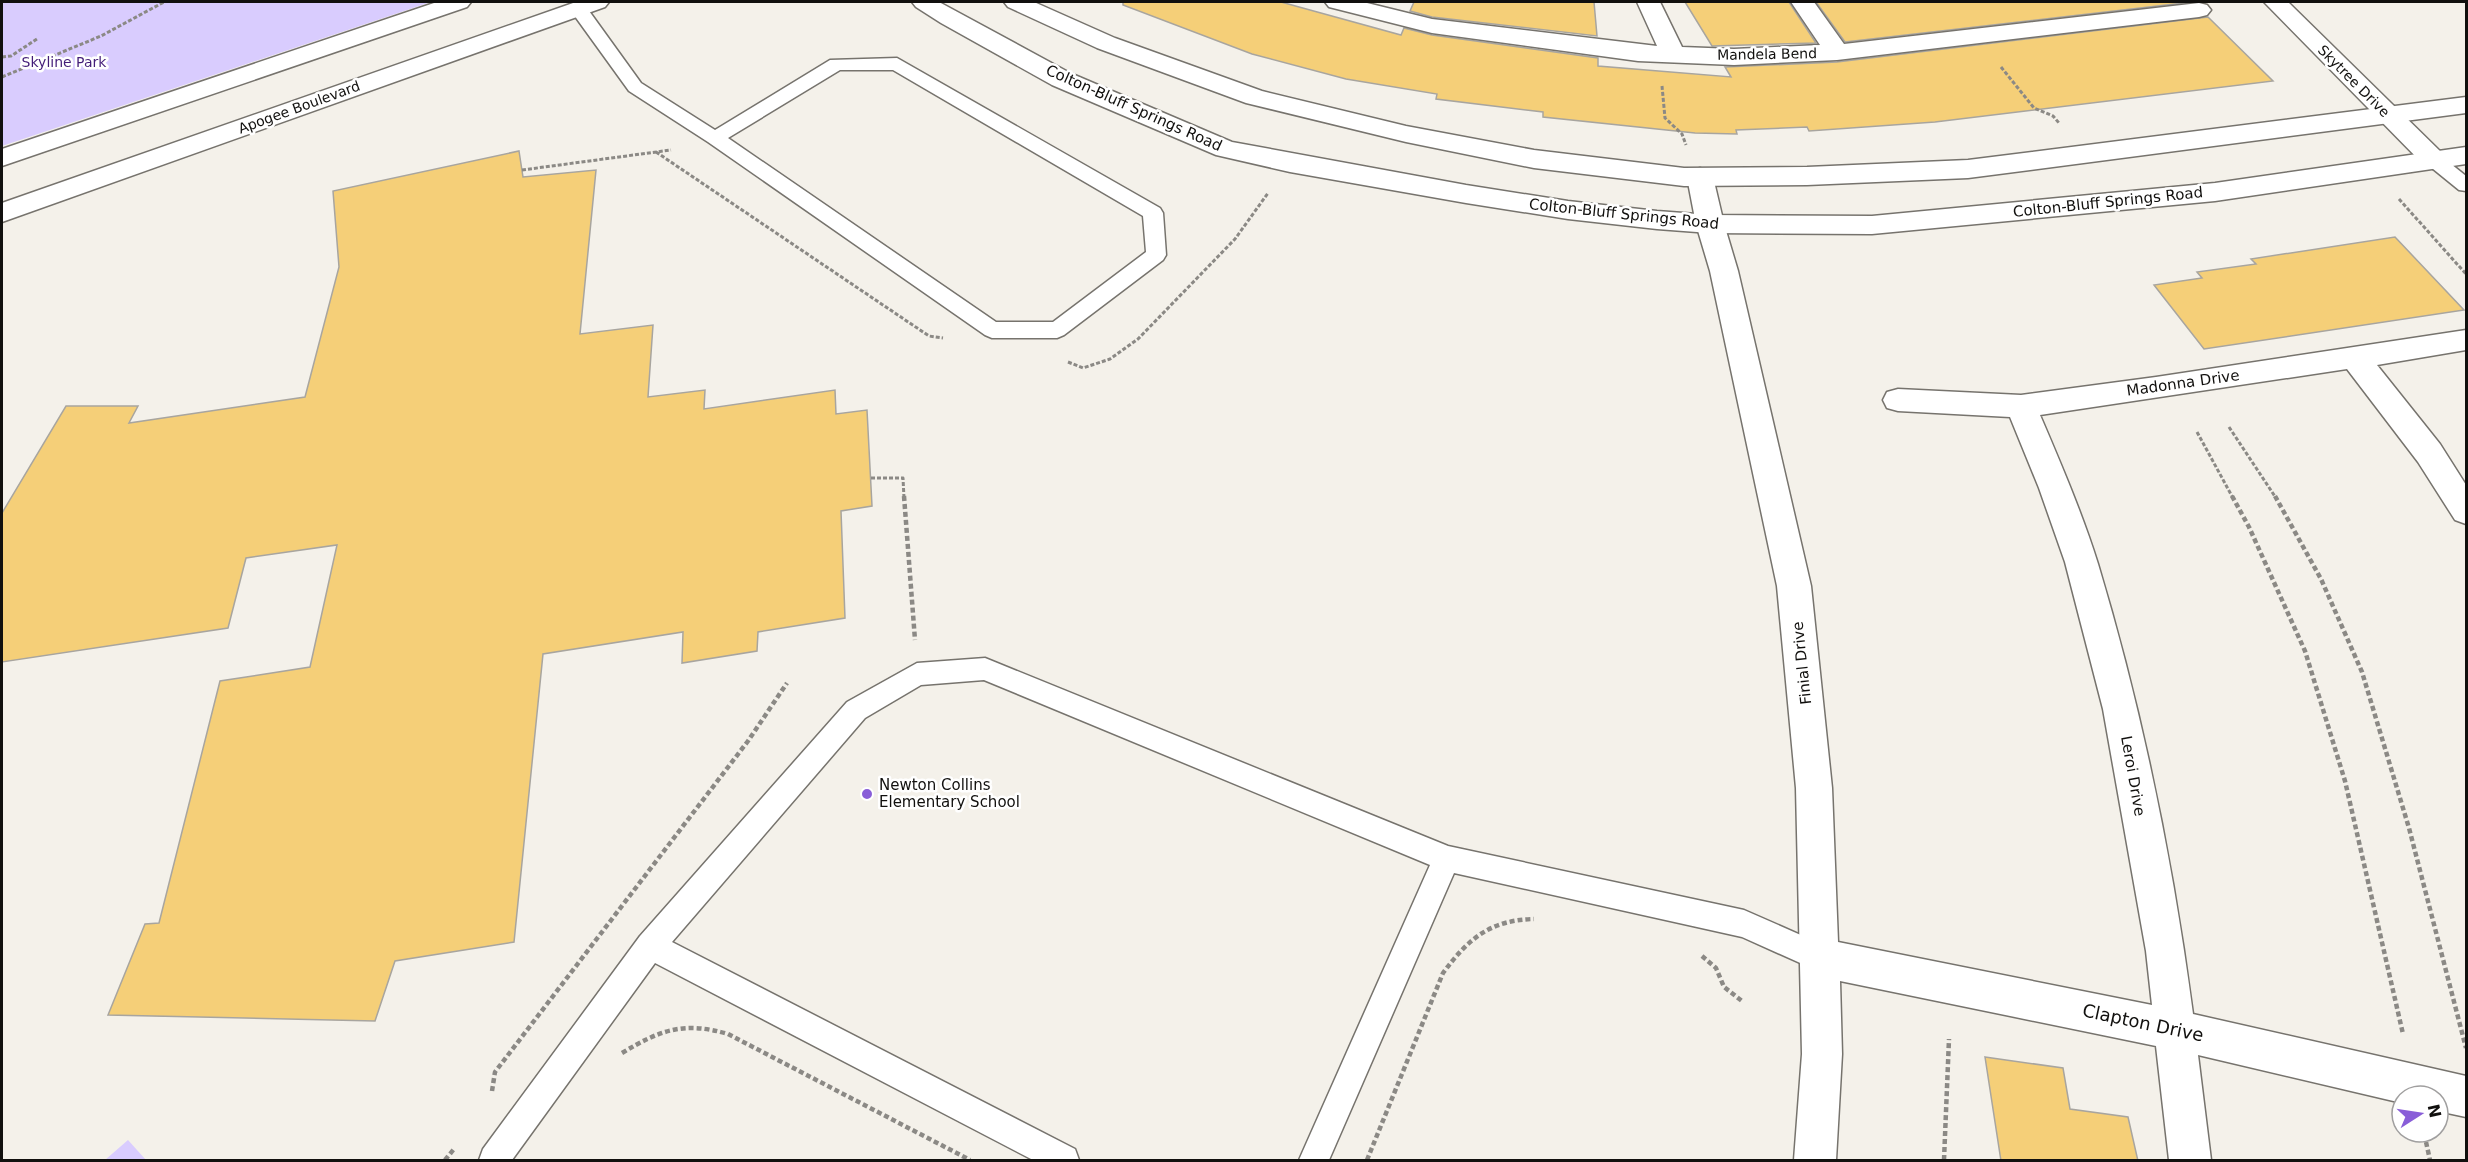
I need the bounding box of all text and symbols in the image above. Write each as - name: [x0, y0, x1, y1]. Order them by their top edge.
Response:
- street label: Skytree Drive: [2315, 42, 2393, 120]
- street label: Mandela Bend: [1717, 45, 1817, 63]
- park label: Skyline Park: [22, 54, 107, 70]
- street label: Colton-Bluff Springs Road: [1043, 61, 1225, 155]
- street label: Apogee Boulevard: [236, 78, 362, 136]
- street label: Colton-Bluff Springs Road: [2012, 183, 2204, 221]
- street label: Colton-Bluff Springs Road: [1528, 195, 1720, 233]
- street label: Madonna Drive: [2125, 366, 2241, 400]
- street label: Finial Drive: [1789, 621, 1815, 705]
- street label: Leroi Drive: [2117, 734, 2149, 818]
- place label: Newton Collins Elementary School: [879, 776, 1020, 811]
- marker: Newton Collins Elementary School: [860, 787, 874, 801]
- street label: Clapton Drive: [2081, 999, 2206, 1046]
- north arrow: [2390, 1084, 2450, 1144]
- text: N: [2423, 1102, 2445, 1120]

